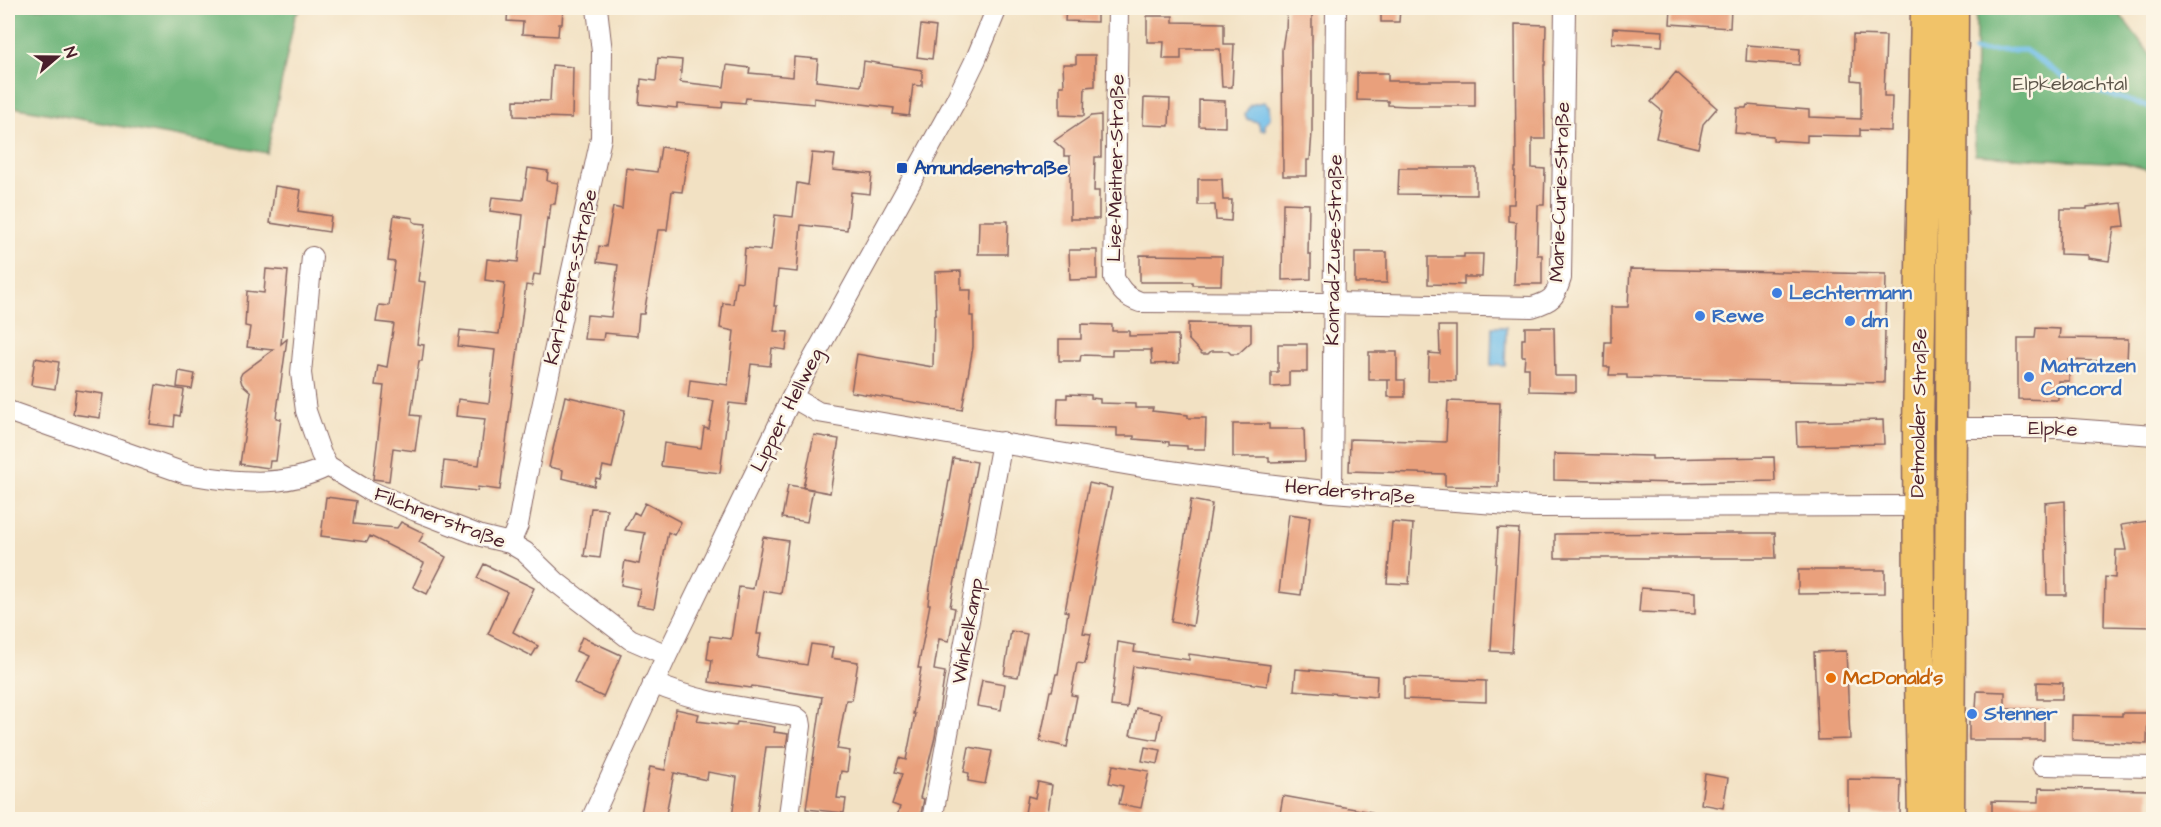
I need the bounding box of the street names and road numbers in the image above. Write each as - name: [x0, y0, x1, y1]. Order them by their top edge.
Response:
- street label: Lise-Meitner-Straße: [1100, 74, 1132, 262]
- street label: Marie-Curie-Straße: [1543, 101, 1577, 283]
- street label: Konrad-Zuse-Straße: [1318, 154, 1350, 346]
- street label: Karl-Peters-Straße: [537, 186, 605, 368]
- street label: Detmolder Straße: [1904, 328, 1934, 498]
- street label: Lipper Hellweg: [744, 343, 831, 477]
- street label: Elpke: [2028, 414, 2078, 444]
- street label: Herderstraße: [1284, 472, 1416, 512]
- street label: Filchnerstraße: [370, 480, 510, 556]
- street label: Winkelkamp: [945, 576, 991, 686]

